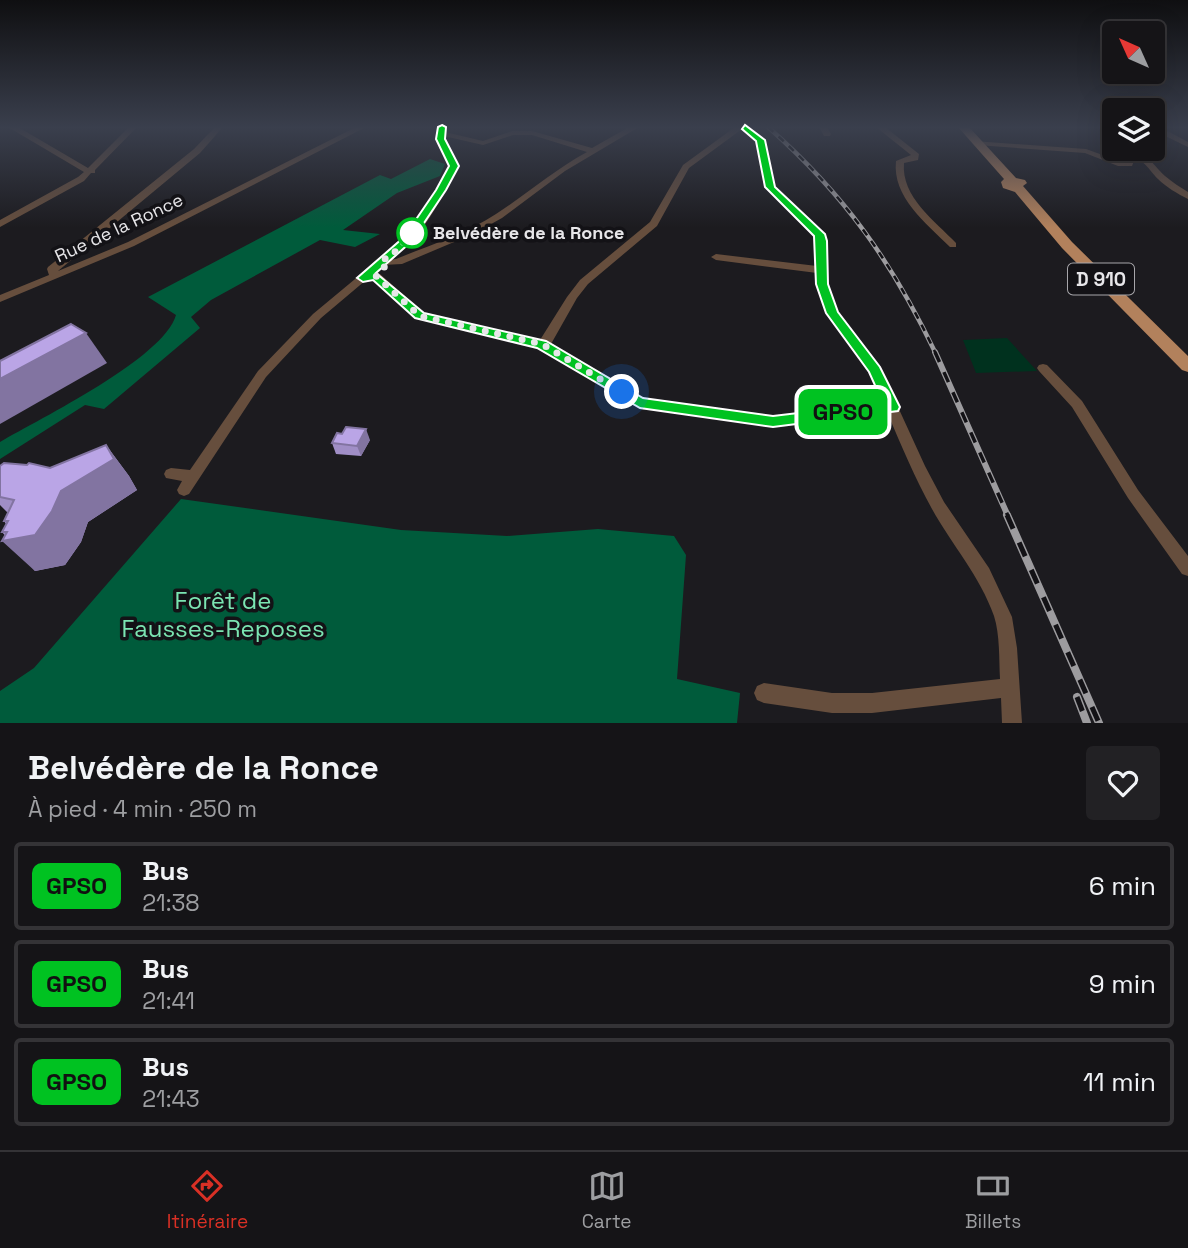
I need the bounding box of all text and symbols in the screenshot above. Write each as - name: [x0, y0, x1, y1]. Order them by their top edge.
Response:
- north arrow: [1102, 21, 1166, 84]
- map controls: [1102, 21, 1165, 161]
- button: layers: [1102, 98, 1165, 161]
- street label: Rue de la Ronce: [51, 188, 187, 267]
- marker: Belvédère de la Ronce: [397, 218, 427, 248]
- place label: Belvédère de la Ronce: [433, 221, 624, 244]
- road number: D 910: [1068, 264, 1134, 294]
- your location: [604, 374, 639, 409]
- line badge: GPSO: [794, 389, 892, 435]
- text: GPSO: [812, 396, 874, 427]
- park label: Forêt de Fausses-Reposes: [121, 585, 325, 644]
- button: heart: [1086, 746, 1160, 820]
- text: Belvédère de la Ronce: [28, 747, 379, 789]
- text: À pied · 4 min · 250 m: [28, 794, 257, 824]
- text: Bus: [142, 854, 189, 888]
- text: 6 min: [1089, 869, 1156, 903]
- text: GPSO: [46, 870, 107, 901]
- text: 21:38: [142, 888, 200, 918]
- text: Bus: [142, 952, 189, 986]
- text: 9 min: [1089, 967, 1156, 1001]
- text: GPSO: [46, 968, 107, 999]
- text: 21:41: [142, 986, 195, 1016]
- text: Bus: [142, 1050, 189, 1084]
- text: 11 min: [1083, 1065, 1156, 1099]
- text: GPSO: [46, 1066, 107, 1097]
- text: 21:43: [142, 1084, 200, 1114]
- tab: Itinéraire: [167, 1167, 248, 1234]
- tab: Carte: [582, 1167, 632, 1234]
- tab: Billets: [965, 1167, 1021, 1234]

